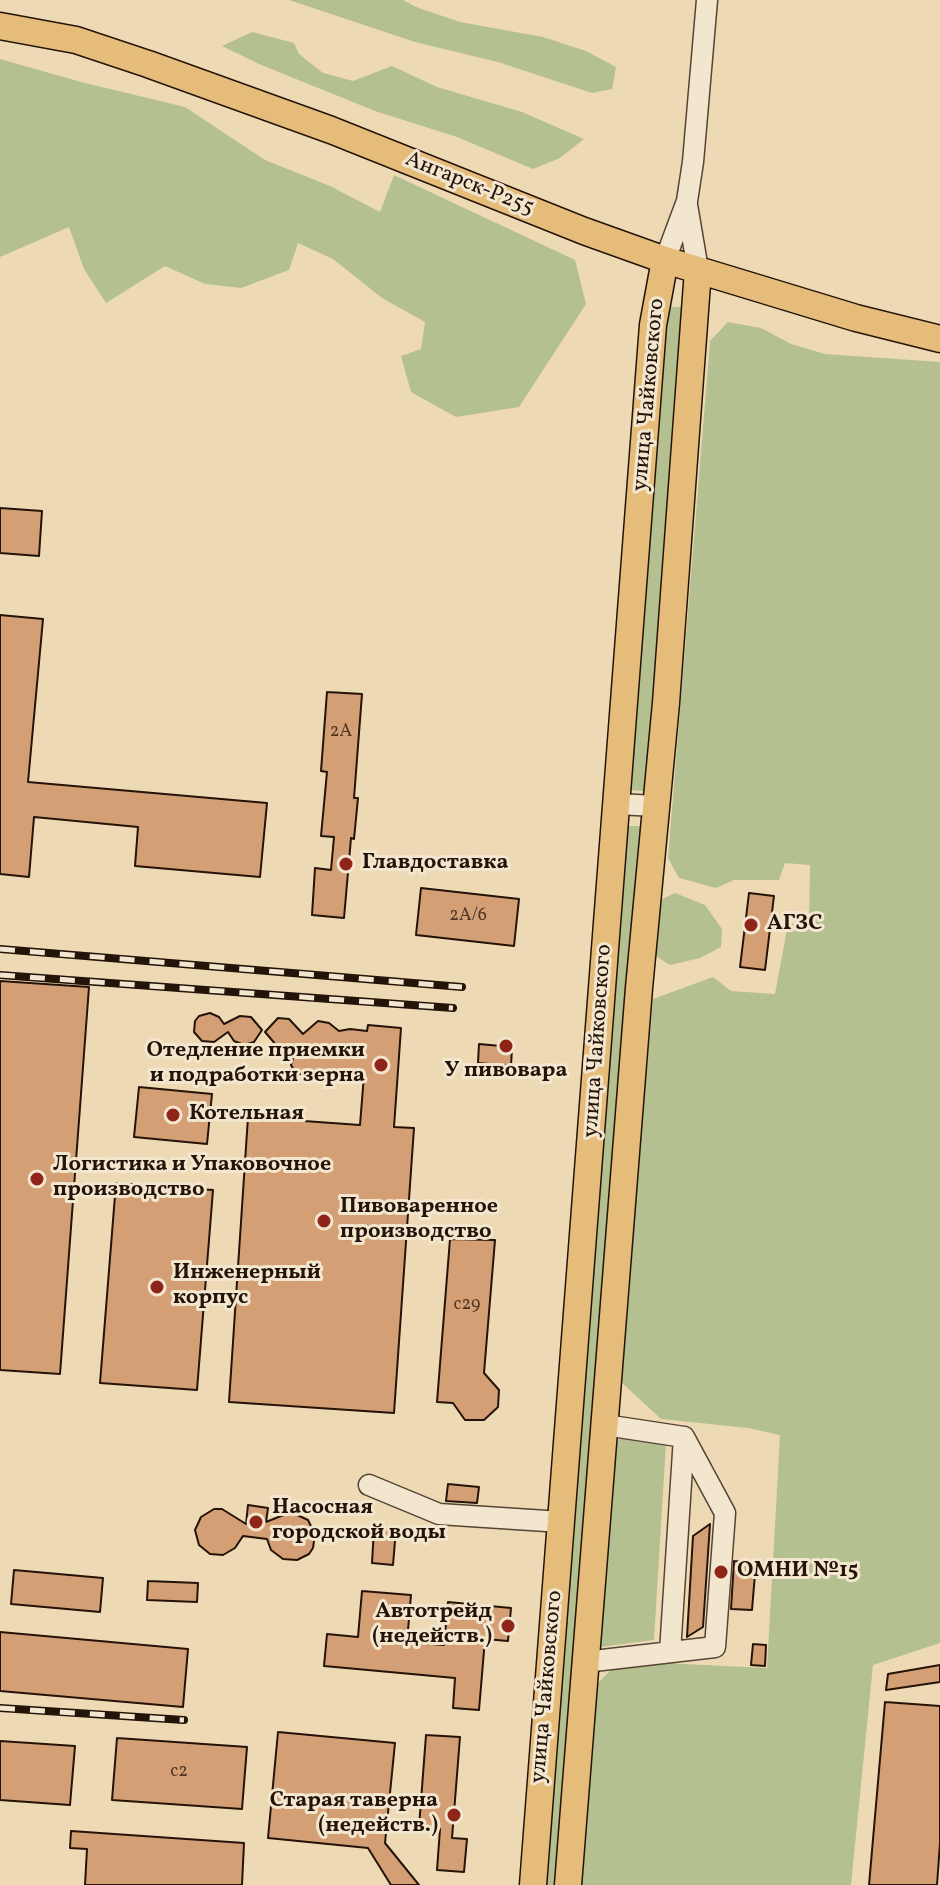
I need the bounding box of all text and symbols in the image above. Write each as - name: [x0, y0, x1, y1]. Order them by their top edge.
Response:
- street label: Ангарск-Р255: [401, 147, 537, 223]
- street label: улица Чайковского: [628, 297, 672, 493]
- house number: 2А: [330, 722, 352, 744]
- place label: Главдоставка: [362, 851, 509, 877]
- marker: Главдоставка: [337, 855, 355, 873]
- house number: 2А/6: [449, 906, 487, 928]
- place label: АГЗС: [767, 912, 822, 938]
- marker: АГЗС: [742, 916, 760, 934]
- street label: улица Чайковского: [579, 943, 619, 1139]
- marker: У пивовара: [497, 1037, 515, 1055]
- place label: Отедление приемки и подработки зерна: [146, 1039, 365, 1090]
- marker: Отедление приемки и подработки зерна: [372, 1056, 390, 1074]
- place label: У пивовара: [445, 1059, 567, 1085]
- place label: Котельная: [189, 1102, 304, 1128]
- marker: Котельная: [164, 1106, 182, 1124]
- place label: Логистика и Упаковочное производство: [53, 1153, 331, 1204]
- marker: Логистика и Упаковочное производство: [28, 1170, 46, 1188]
- place label: Пивоваренное производство: [340, 1195, 498, 1246]
- marker: Пивоваренное производство: [315, 1212, 333, 1230]
- place label: Инженерный корпус: [173, 1261, 321, 1312]
- marker: Инженерный корпус: [148, 1278, 166, 1296]
- house number: с29: [454, 1295, 480, 1317]
- place label: Насосная городской воды: [272, 1496, 446, 1548]
- marker: Насосная городской воды: [247, 1513, 265, 1531]
- place label: ОМНИ №15: [737, 1559, 858, 1585]
- marker: ОМНИ №15: [712, 1563, 730, 1581]
- street label: улица Чайковского: [526, 1589, 570, 1785]
- place label: Автотрейд (недейств.): [372, 1600, 492, 1652]
- marker: Автотрейд (недейств.): [499, 1617, 517, 1635]
- house number: с2: [170, 1762, 188, 1784]
- place label: Старая таверна (недейств.): [270, 1789, 438, 1840]
- marker: Старая таверна (недейств.): [445, 1806, 463, 1824]

